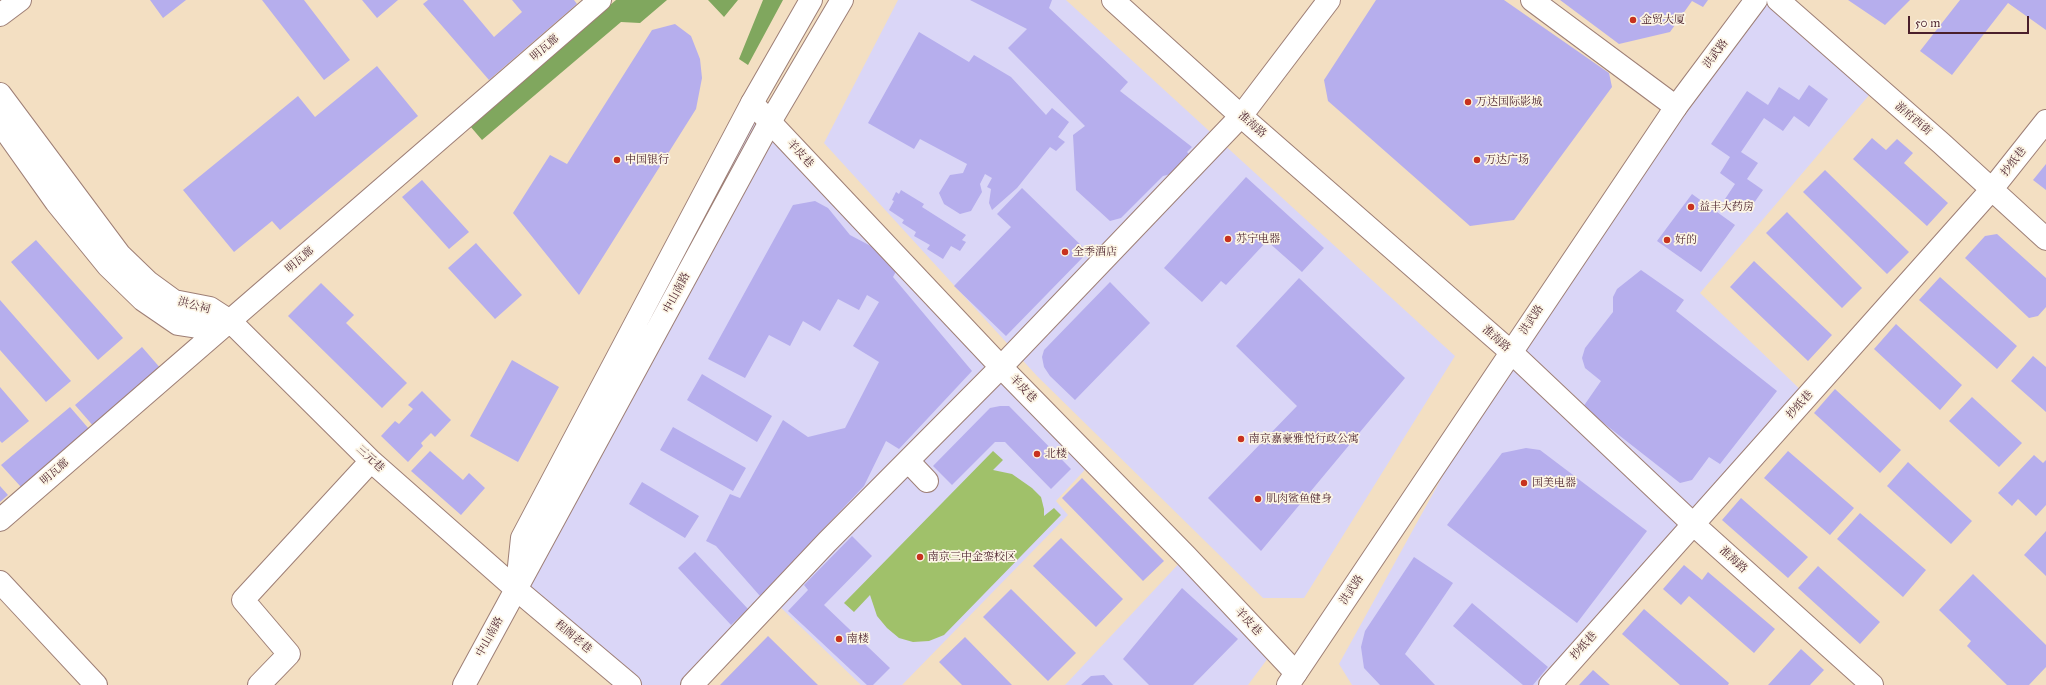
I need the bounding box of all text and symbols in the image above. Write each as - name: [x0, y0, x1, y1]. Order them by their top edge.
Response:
- scale bar: [1910, 8, 2031, 34]
- place label: 金贸大厦: [1641, 13, 1685, 27]
- marker: 金贸大厦: [1628, 15, 1638, 25]
- text: 50 m: [1915, 16, 1940, 30]
- street label: 明瓦廊: [528, 32, 562, 64]
- street label: 洪武路: [1701, 37, 1731, 71]
- place label: 万达国际影城: [1476, 95, 1542, 109]
- marker: 万达国际影城: [1463, 97, 1473, 107]
- street label: 游府西街: [1892, 100, 1934, 138]
- street label: 淮海路: [1235, 109, 1269, 141]
- street label: 羊皮巷: [784, 137, 816, 171]
- street label: 抄纸巷: [1999, 145, 2029, 179]
- place label: 中国银行: [625, 153, 669, 167]
- place label: 万达广场: [1485, 153, 1529, 167]
- marker: 中国银行: [612, 155, 622, 165]
- marker: 万达广场: [1472, 155, 1482, 165]
- place label: 益丰大药房: [1699, 200, 1754, 214]
- marker: 益丰大药房: [1686, 202, 1696, 212]
- place label: 苏宁电器: [1236, 232, 1280, 246]
- place label: 好的: [1675, 233, 1697, 247]
- marker: 苏宁电器: [1223, 234, 1233, 244]
- marker: 好的: [1662, 235, 1672, 245]
- street label: 明瓦廊: [283, 244, 317, 276]
- place label: 全季酒店: [1073, 245, 1117, 259]
- marker: 全季酒店: [1060, 247, 1070, 257]
- street label: 中山南路: [661, 270, 693, 316]
- street label: 洪公祠: [176, 295, 212, 317]
- street label: 洪武路: [1517, 303, 1547, 337]
- street label: 淮海路: [1479, 323, 1513, 355]
- street label: 羊皮巷: [1007, 373, 1039, 405]
- street label: 抄纸巷: [1784, 388, 1816, 422]
- place label: 南京嘉豪雅悦行政公寓: [1249, 432, 1359, 446]
- marker: 南京嘉豪雅悦行政公寓: [1236, 434, 1246, 444]
- street label: 三元巷: [353, 443, 387, 475]
- place label: 北楼: [1045, 447, 1067, 461]
- marker: 北楼: [1032, 449, 1042, 459]
- street label: 明瓦廊: [38, 456, 72, 488]
- place label: 国美电器: [1532, 476, 1576, 490]
- marker: 国美电器: [1519, 478, 1529, 488]
- place label: 肌肉鲨鱼健身: [1266, 492, 1332, 506]
- marker: 肌肉鲨鱼健身: [1253, 494, 1263, 504]
- street label: 淮海路: [1716, 544, 1750, 576]
- place label: 南京三中金銮校区: [928, 550, 1016, 564]
- marker: 南京三中金銮校区: [915, 552, 925, 562]
- street label: 洪武路: [1337, 573, 1367, 607]
- street label: 羊皮巷: [1232, 605, 1264, 639]
- street label: 中山南路: [474, 615, 506, 659]
- street label: 程阁老巷: [552, 618, 594, 656]
- street label: 抄纸巷: [1568, 629, 1600, 663]
- place label: 南楼: [847, 632, 869, 646]
- marker: 南楼: [834, 634, 844, 644]

